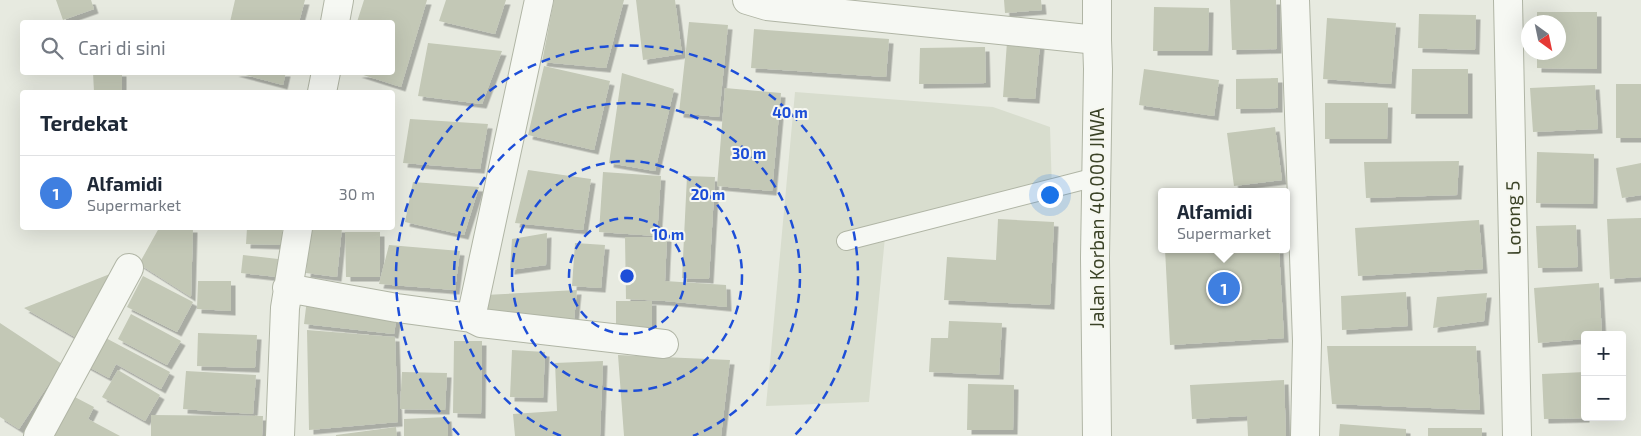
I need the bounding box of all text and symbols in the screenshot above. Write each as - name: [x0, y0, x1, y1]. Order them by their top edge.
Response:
- north arrow: [1521, 15, 1566, 60]
- search box: [20, 20, 395, 75]
- icon: search: [38, 34, 66, 62]
- text: Cari di sini: [78, 36, 166, 59]
- text: 40 m: [772, 103, 808, 121]
- street label: Jalan Korban 40.000 JIWA: [1085, 107, 1108, 328]
- text: Terdekat: [40, 110, 128, 135]
- text: 30 m: [732, 144, 766, 162]
- text: Alfamidi: [87, 172, 163, 195]
- street label: Lorong 5: [1500, 180, 1525, 256]
- your location: [1037, 182, 1063, 208]
- text: 1: [53, 184, 59, 203]
- text: 30 m: [339, 184, 375, 203]
- text: 20 m: [691, 185, 725, 203]
- popup: [1158, 188, 1290, 253]
- text: Supermarket: [87, 195, 181, 214]
- text: Alfamidi: [1177, 200, 1252, 223]
- text: Supermarket: [1177, 223, 1271, 242]
- text: 10 m: [652, 225, 684, 243]
- centre of rings: [618, 267, 636, 285]
- pin: 1: [1208, 269, 1240, 307]
- map controls: [1581, 331, 1626, 421]
- button: +: [1581, 331, 1626, 376]
- button: −: [1581, 376, 1626, 421]

